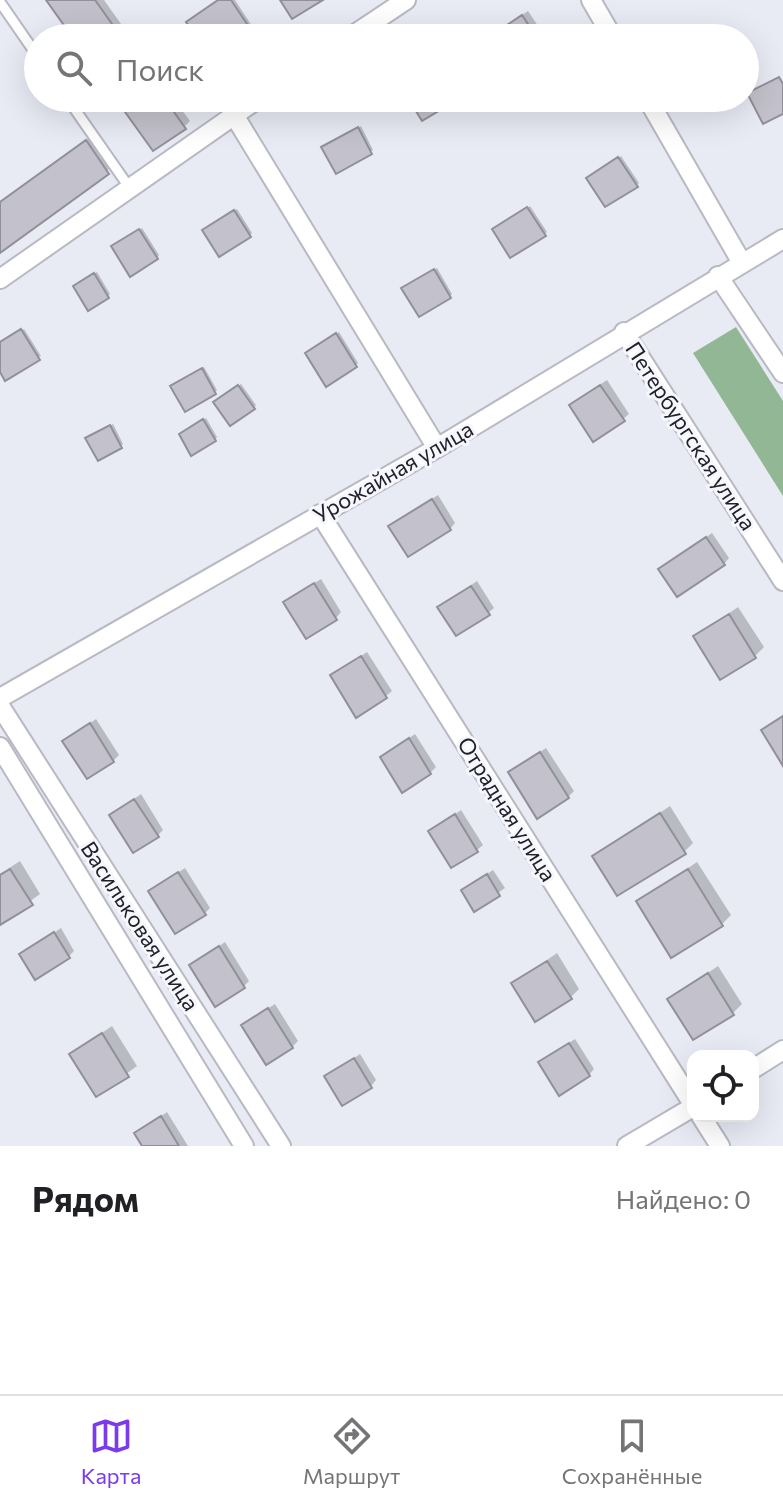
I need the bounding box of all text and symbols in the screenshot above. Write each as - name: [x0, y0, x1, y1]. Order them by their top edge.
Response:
- search box: [24, 24, 759, 112]
- icon: search: [52, 46, 96, 90]
- text: Поиск: [116, 50, 204, 87]
- street label: Петербургская улица: [620, 336, 762, 535]
- street label: Урожайная улица: [308, 415, 478, 528]
- street label: Отрадная улица: [452, 731, 563, 886]
- street label: Васильковая улица: [76, 836, 205, 1016]
- map controls: [687, 1050, 759, 1122]
- button: locate: [687, 1050, 759, 1122]
- text: Рядом: [32, 1177, 139, 1219]
- text: Найдено: 0: [616, 1183, 751, 1214]
- tab: Карта: [81, 1414, 141, 1489]
- tab: Маршрут: [303, 1414, 400, 1489]
- tab: Сохранённые: [562, 1414, 702, 1489]

